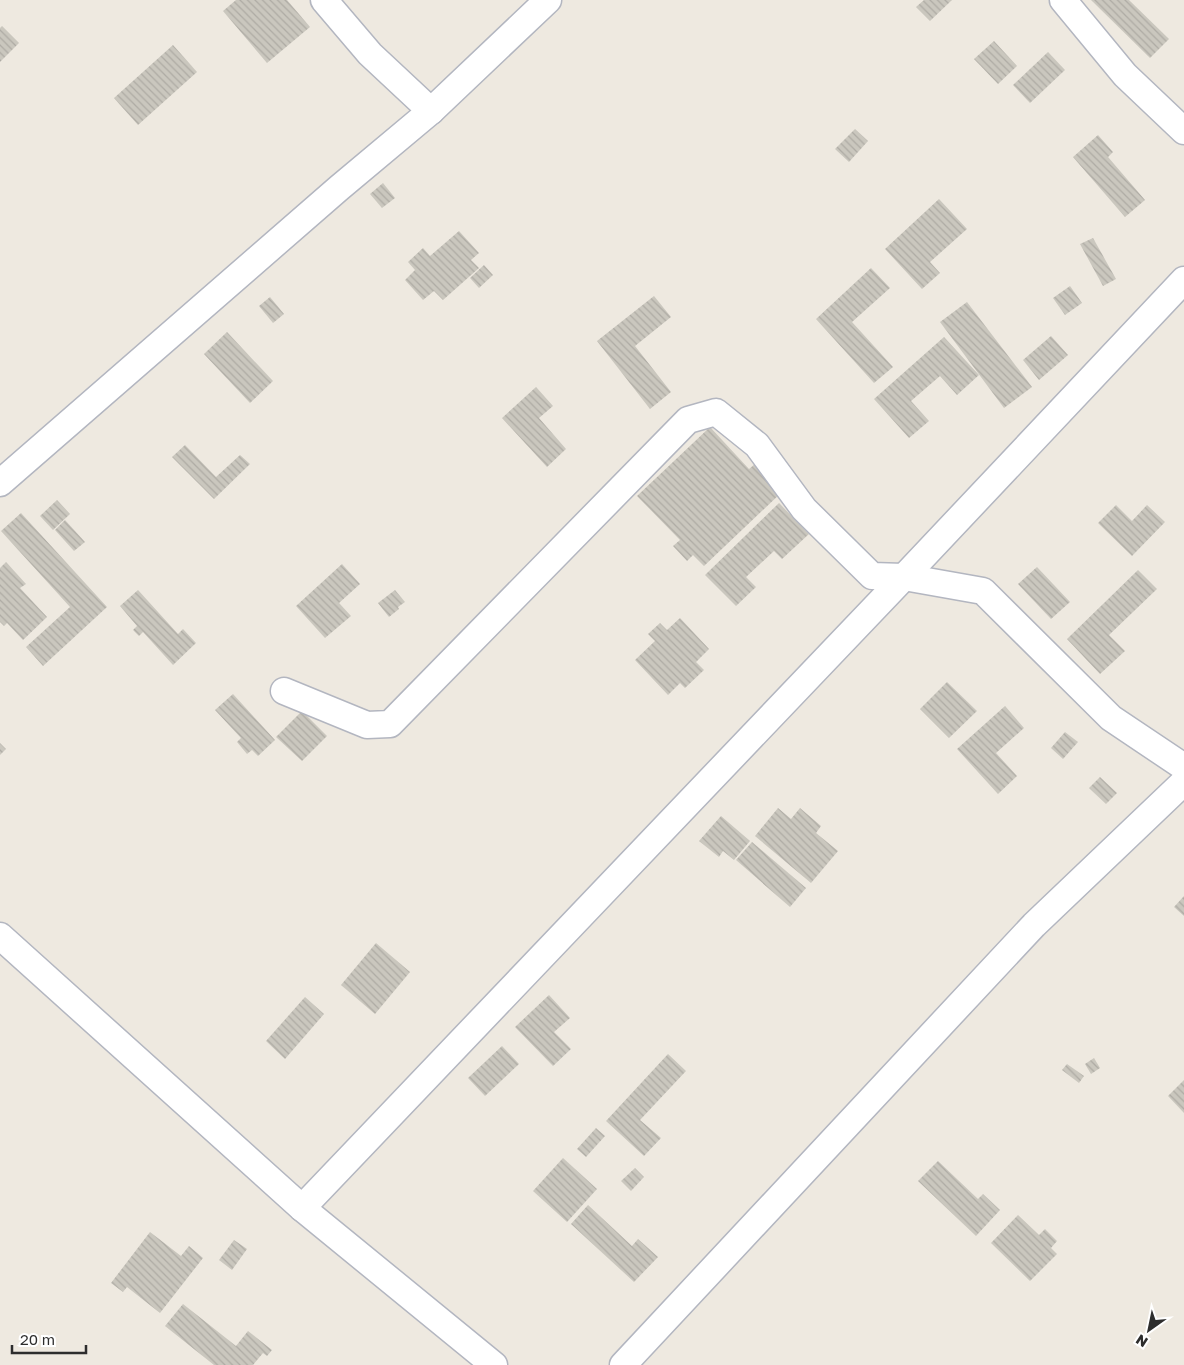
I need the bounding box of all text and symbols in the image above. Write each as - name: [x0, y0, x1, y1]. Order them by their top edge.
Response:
- north arrow: [1124, 1305, 1174, 1355]
- scale bar: [12, 1322, 86, 1354]
- text: 20 m: [20, 1330, 55, 1348]
- text: N: [1133, 1331, 1151, 1351]

